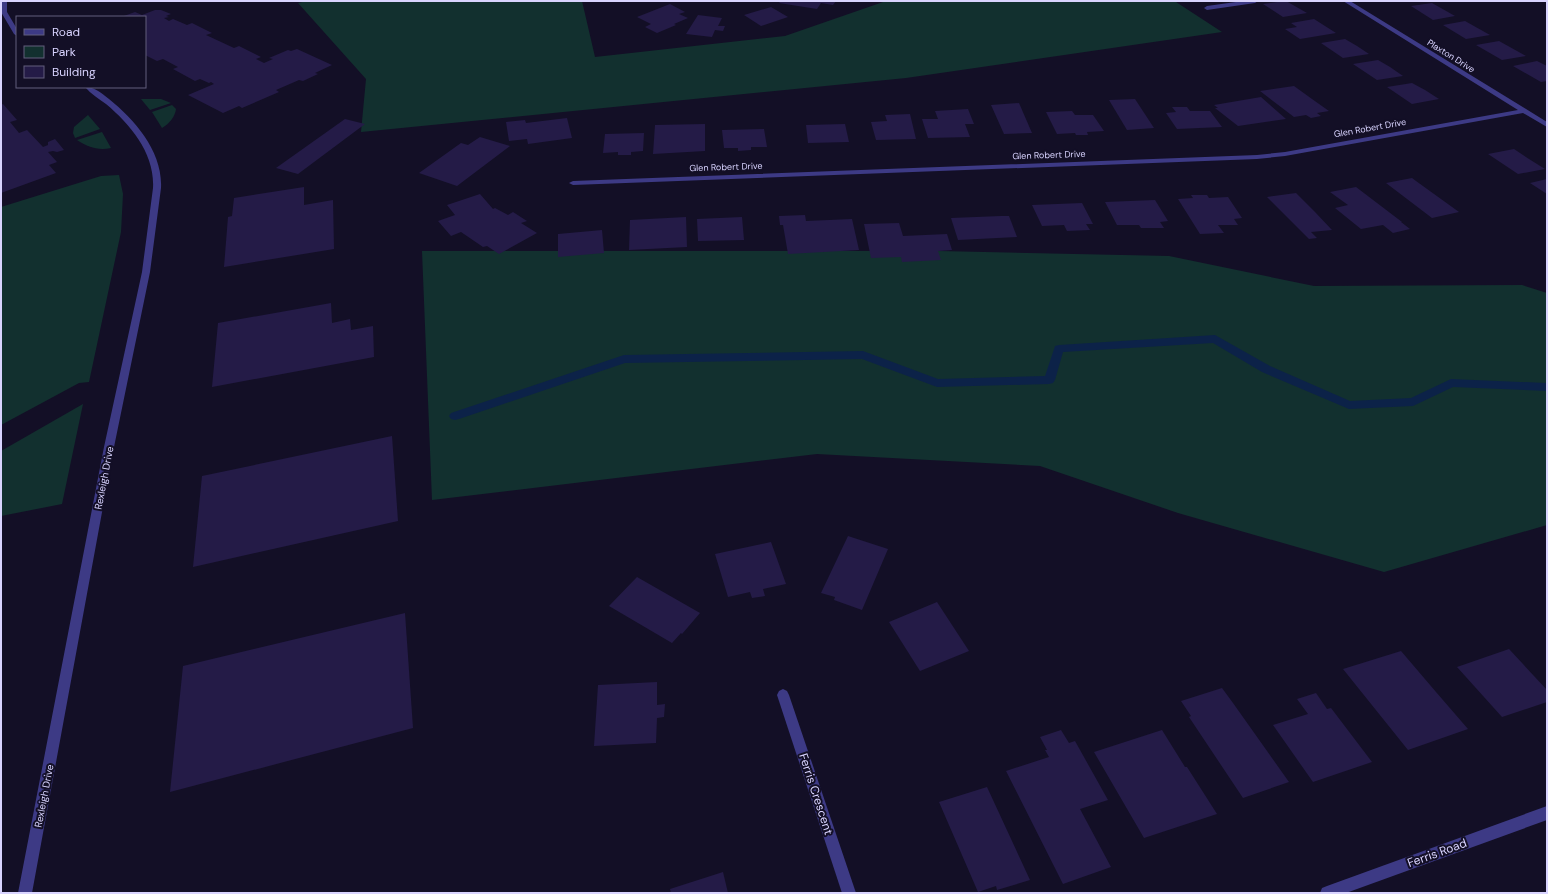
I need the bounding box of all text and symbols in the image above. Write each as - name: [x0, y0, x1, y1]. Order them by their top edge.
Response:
- legend: [16, 16, 146, 88]
- text: Road: [52, 24, 80, 40]
- street label: Plaxton Drive: [1425, 37, 1477, 75]
- text: Park: [52, 44, 76, 60]
- text: Building: [52, 64, 96, 80]
- street label: Glen Robert Drive: [1333, 116, 1407, 140]
- street label: Glen Robert Drive: [1012, 148, 1086, 162]
- street label: Glen Robert Drive: [689, 160, 763, 174]
- street label: Rexleigh Drive: [92, 445, 117, 511]
- street label: Ferris Crescent: [795, 751, 837, 837]
- street label: Rexleigh Drive: [32, 763, 57, 829]
- street label: Ferris Road: [1405, 835, 1469, 871]

